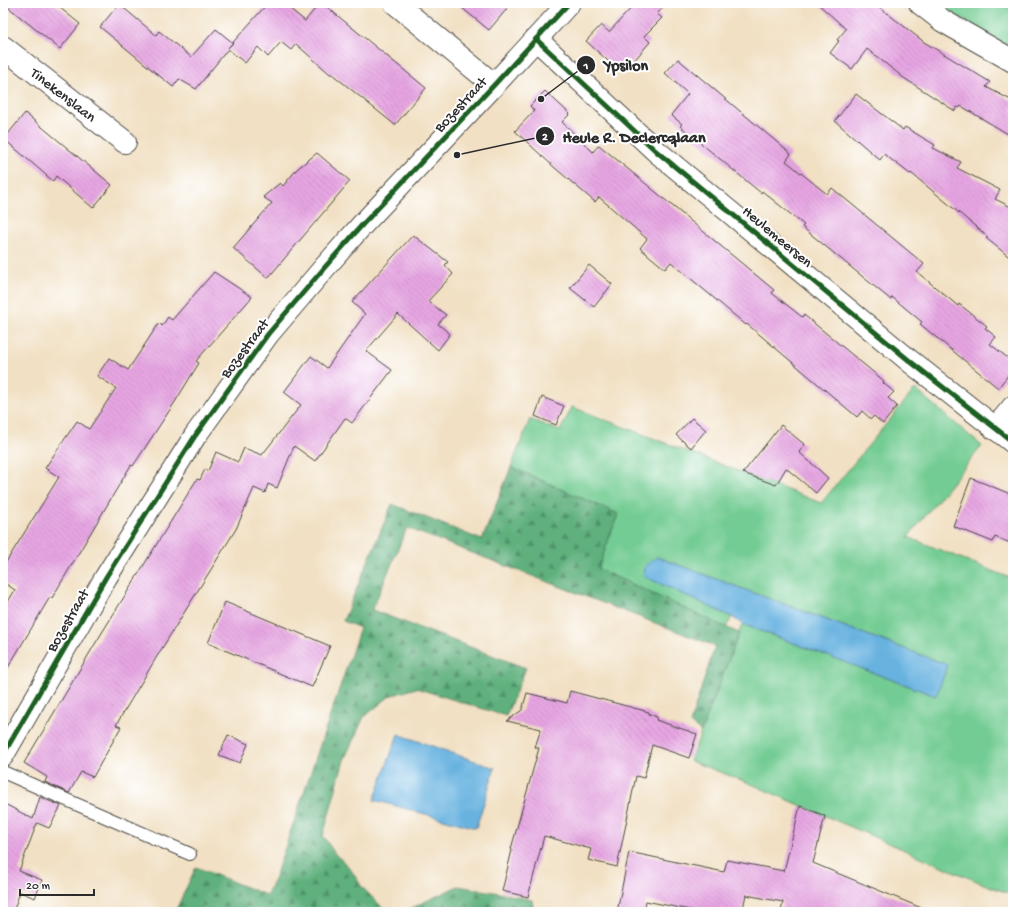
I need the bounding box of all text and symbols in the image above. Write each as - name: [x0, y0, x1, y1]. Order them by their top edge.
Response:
- callout: Ypsilon: [576, 51, 656, 79]
- text: Ypsilon: [602, 58, 648, 77]
- text: 1: [583, 60, 589, 74]
- street label: Tinekenslaan: [25, 64, 99, 127]
- street label: Bozestraat: [430, 72, 493, 138]
- callout: Heule R. Declercqlaan: [535, 122, 714, 150]
- text: Heule R. Declercqlaan: [562, 130, 706, 149]
- text: 2: [542, 131, 548, 145]
- street label: Heulemeersen: [738, 203, 816, 272]
- street label: Bozestraat: [217, 315, 275, 383]
- street label: Bozestraat: [43, 585, 95, 656]
- scale bar: [20, 871, 94, 897]
- text: 20 m: [26, 880, 51, 894]

